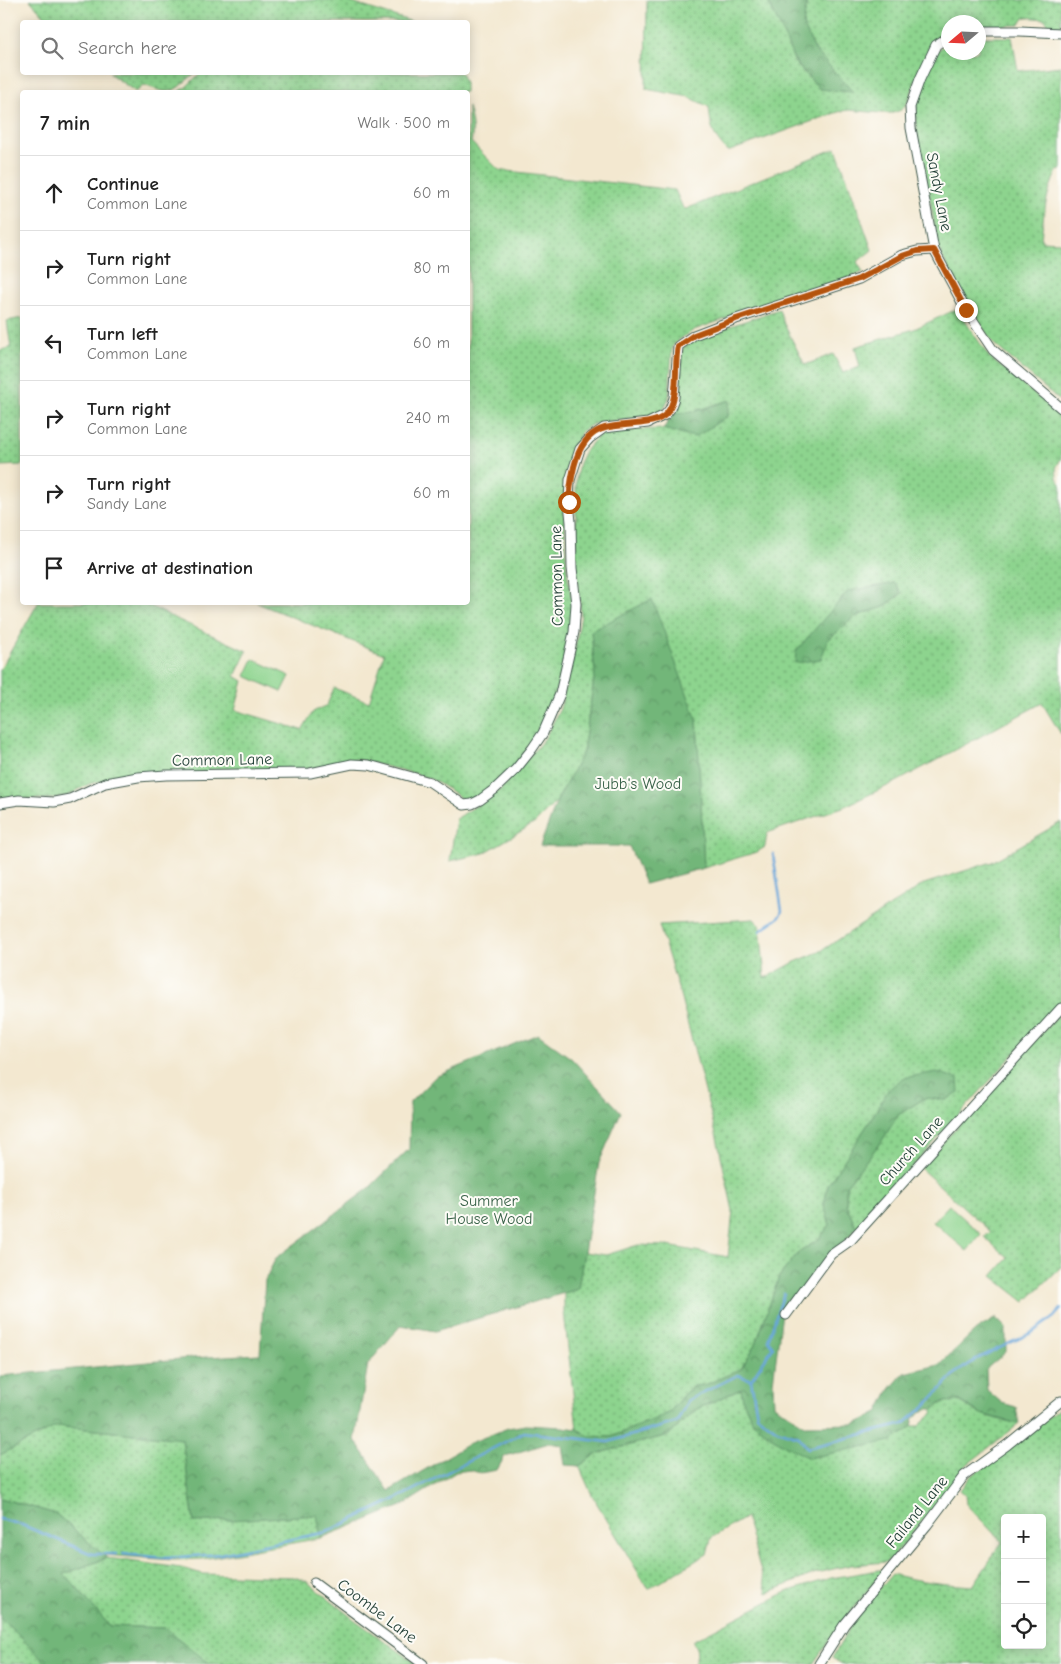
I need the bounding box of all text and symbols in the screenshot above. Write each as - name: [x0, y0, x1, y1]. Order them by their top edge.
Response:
- north arrow: [941, 15, 986, 60]
- search box: [20, 20, 470, 75]
- icon: search: [38, 34, 66, 62]
- text: Search here: [78, 37, 177, 59]
- text: 7 min: [40, 111, 90, 135]
- text: Walk · 500 m: [357, 114, 450, 132]
- street label: Sandy Lane: [923, 151, 955, 233]
- text: Continue: [87, 173, 159, 195]
- icon: ahead: [40, 179, 68, 207]
- text: 60 m: [413, 184, 450, 202]
- text: Common Lane: [87, 195, 187, 213]
- text: Turn right: [87, 248, 171, 270]
- icon: right: [40, 254, 68, 282]
- text: 80 m: [413, 259, 450, 277]
- text: Common Lane: [87, 270, 187, 288]
- route end: [955, 299, 978, 322]
- text: Turn left: [87, 323, 158, 345]
- icon: left: [40, 329, 68, 357]
- text: 60 m: [413, 334, 450, 352]
- text: Common Lane: [87, 345, 187, 363]
- text: Turn right: [87, 398, 171, 420]
- icon: right: [40, 404, 68, 432]
- text: 240 m: [406, 409, 450, 427]
- text: Common Lane: [87, 420, 187, 438]
- text: Turn right: [87, 473, 171, 495]
- icon: right: [40, 479, 68, 507]
- text: 60 m: [413, 484, 450, 502]
- route start: [558, 491, 581, 514]
- text: Sandy Lane: [87, 495, 167, 513]
- street label: Common Lane: [547, 526, 567, 626]
- icon: arrive: [40, 554, 68, 582]
- text: Arrive at destination: [87, 557, 253, 579]
- street label: Common Lane: [172, 750, 272, 770]
- park label: Jubb's Wood: [595, 775, 681, 793]
- street label: Church Lane: [875, 1113, 947, 1189]
- park label: Summer House Wood: [446, 1192, 532, 1228]
- street label: Failand Lane: [882, 1472, 952, 1552]
- map controls: [1001, 1514, 1046, 1649]
- button: +: [1001, 1514, 1046, 1559]
- button: −: [1001, 1559, 1046, 1604]
- street label: Coombe Lane: [334, 1575, 420, 1647]
- button: locate: [1001, 1604, 1046, 1649]

